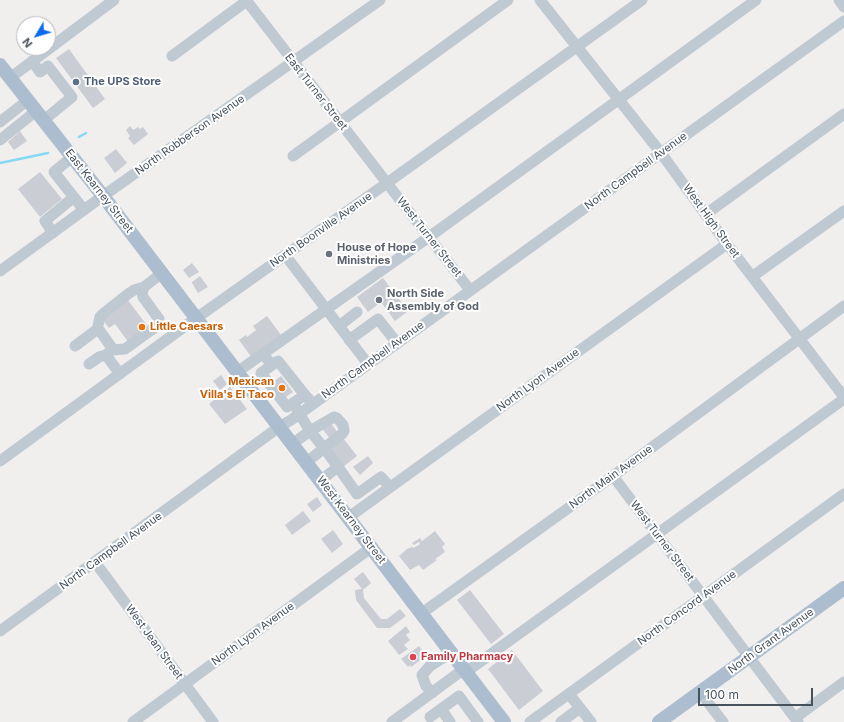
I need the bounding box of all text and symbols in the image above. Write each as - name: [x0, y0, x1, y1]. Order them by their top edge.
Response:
- north arrow: [16, 16, 56, 56]
- text: N: [19, 35, 35, 50]
- street label: East Turner Street: [282, 51, 350, 133]
- place label: The UPS Store: [84, 75, 161, 89]
- marker: The UPS Store: [71, 77, 81, 87]
- street label: North Robberson Avenue: [133, 92, 247, 178]
- street label: North Campbell Avenue: [582, 129, 690, 213]
- street label: East Kearney Street: [62, 147, 136, 235]
- street label: West High Street: [680, 182, 742, 260]
- street label: North Boonville Avenue: [267, 190, 375, 270]
- street label: West Turner Street: [394, 195, 464, 279]
- place label: House of Hope Ministries: [337, 241, 416, 267]
- marker: House of Hope Ministries: [324, 249, 334, 259]
- place label: North Side Assembly of God: [387, 287, 479, 313]
- marker: North Side Assembly of God: [374, 295, 384, 305]
- street label: North Campbell Avenue: [319, 318, 427, 402]
- place label: Little Caesars: [150, 320, 223, 334]
- marker: Little Caesars: [137, 322, 147, 332]
- street label: North Lyon Avenue: [494, 346, 582, 414]
- place label: Mexican Villa's El Taco: [200, 375, 274, 401]
- marker: Mexican Villa's El Taco: [277, 383, 287, 393]
- street label: North Main Avenue: [567, 442, 655, 512]
- street label: West Kearney Street: [314, 474, 388, 566]
- street label: West Turner Street: [627, 498, 697, 584]
- street label: North Campbell Avenue: [57, 509, 165, 593]
- street label: North Concord Avenue: [635, 568, 739, 648]
- street label: North Lyon Avenue: [209, 600, 297, 668]
- street label: West Jean Street: [123, 602, 185, 682]
- street label: North Grant Avenue: [726, 605, 816, 677]
- place label: Family Pharmacy: [421, 650, 513, 664]
- marker: Family Pharmacy: [408, 652, 418, 662]
- scale bar: [700, 680, 815, 706]
- text: 100 m: [705, 687, 739, 702]

